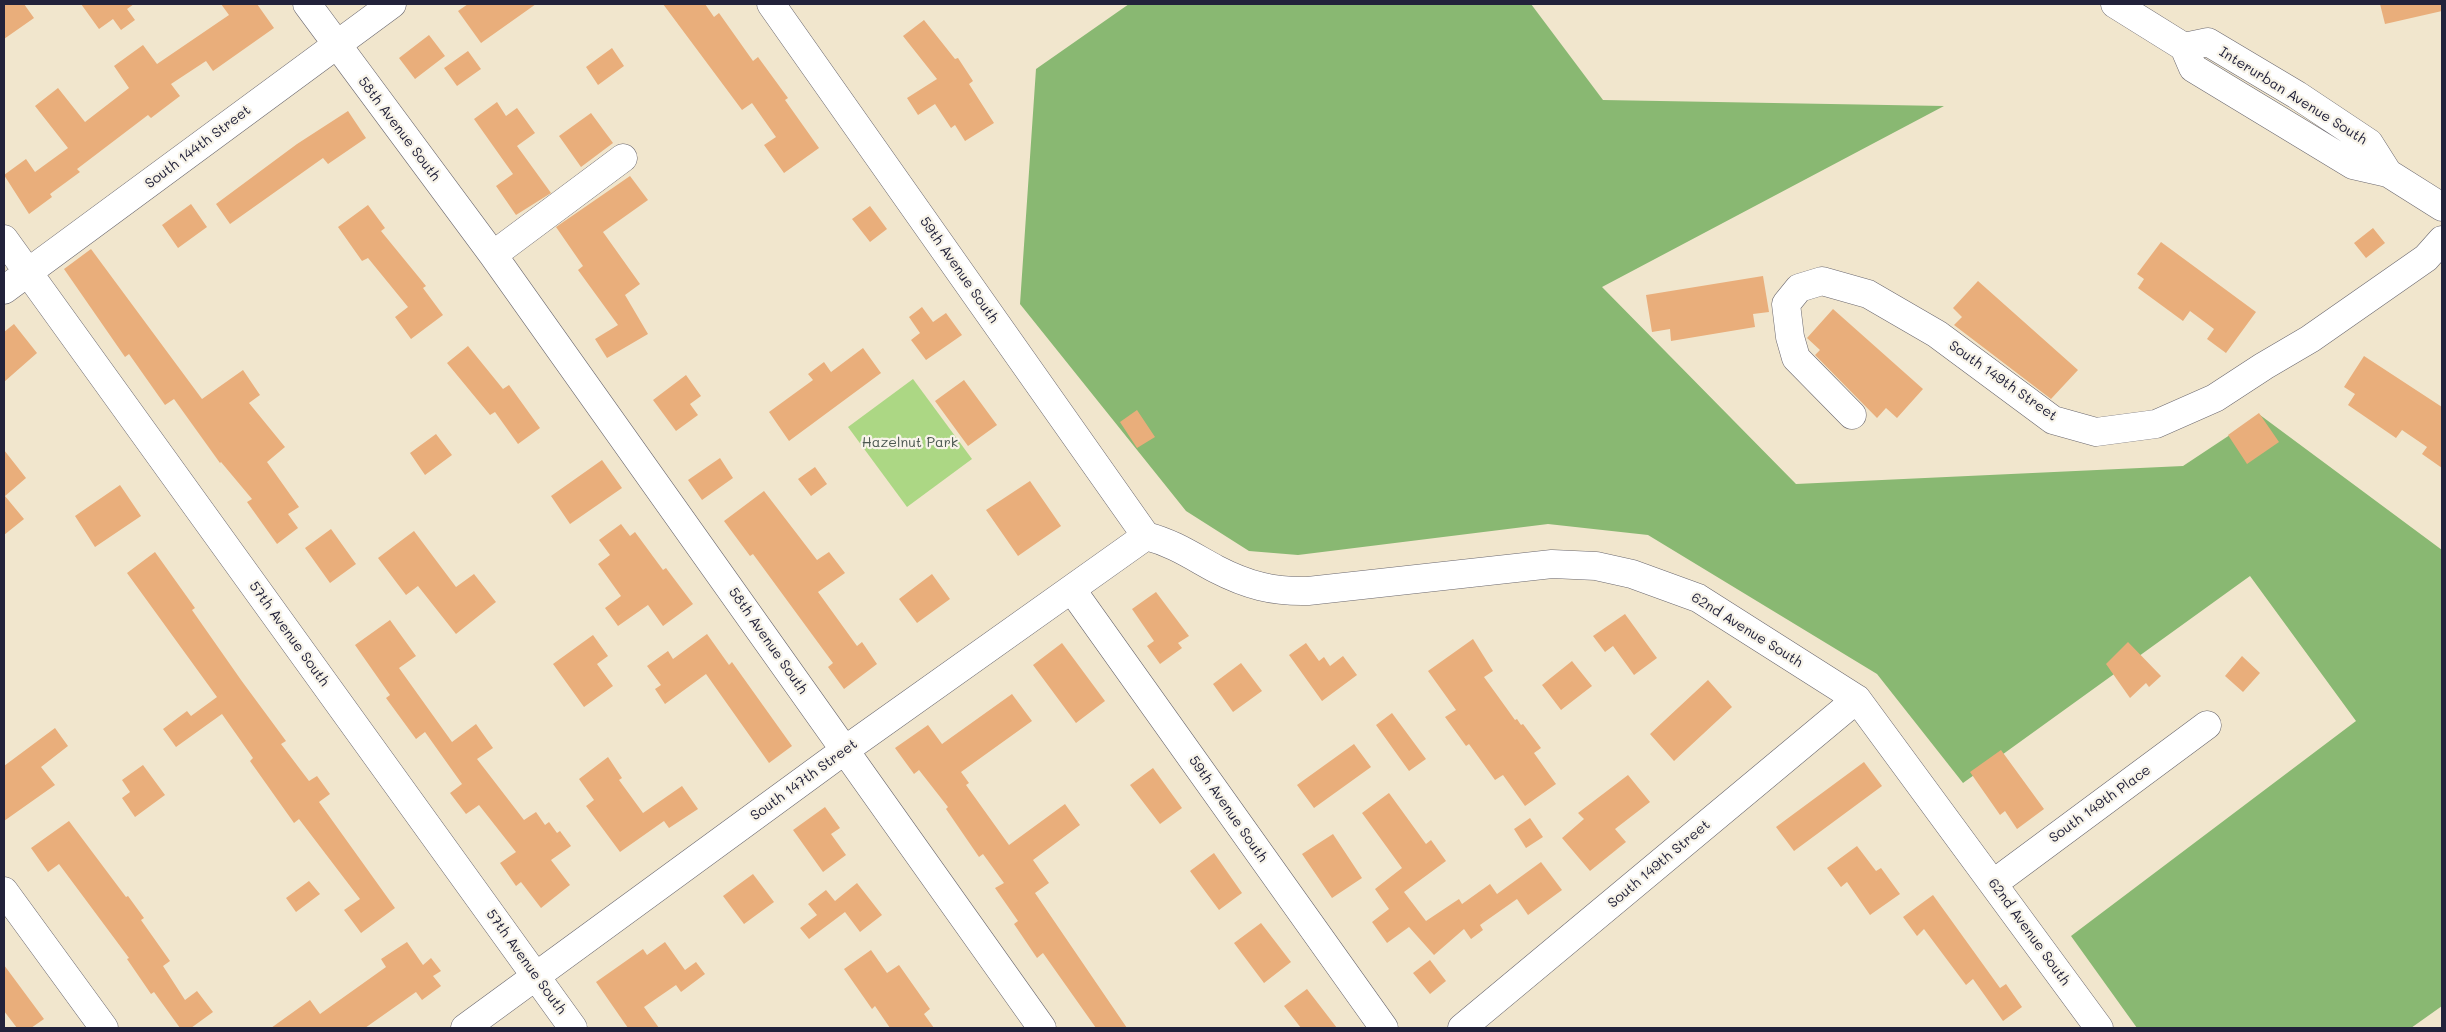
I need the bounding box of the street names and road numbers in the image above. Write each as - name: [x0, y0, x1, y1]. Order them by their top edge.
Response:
- street label: Interurban Avenue South: [2216, 44, 2370, 148]
- street label: 58th Avenue South: [354, 74, 444, 184]
- street label: South 144th Street: [142, 102, 254, 192]
- street label: 59th Avenue South: [916, 214, 1002, 326]
- street label: South 149th Street: [1946, 337, 2060, 425]
- street label: 57th Avenue South: [245, 578, 333, 690]
- street label: 58th Avenue South: [725, 585, 811, 697]
- street label: 62nd Avenue South: [1688, 589, 1806, 671]
- street label: South 147th Street: [747, 736, 861, 824]
- street label: 59th Avenue South: [1185, 753, 1271, 865]
- street label: South 149th Place: [2046, 762, 2154, 846]
- street label: South 149th Street: [1604, 816, 1714, 912]
- street label: 62nd Avenue South: [1985, 875, 2073, 989]
- street label: 57th Avenue South: [482, 906, 570, 1018]

